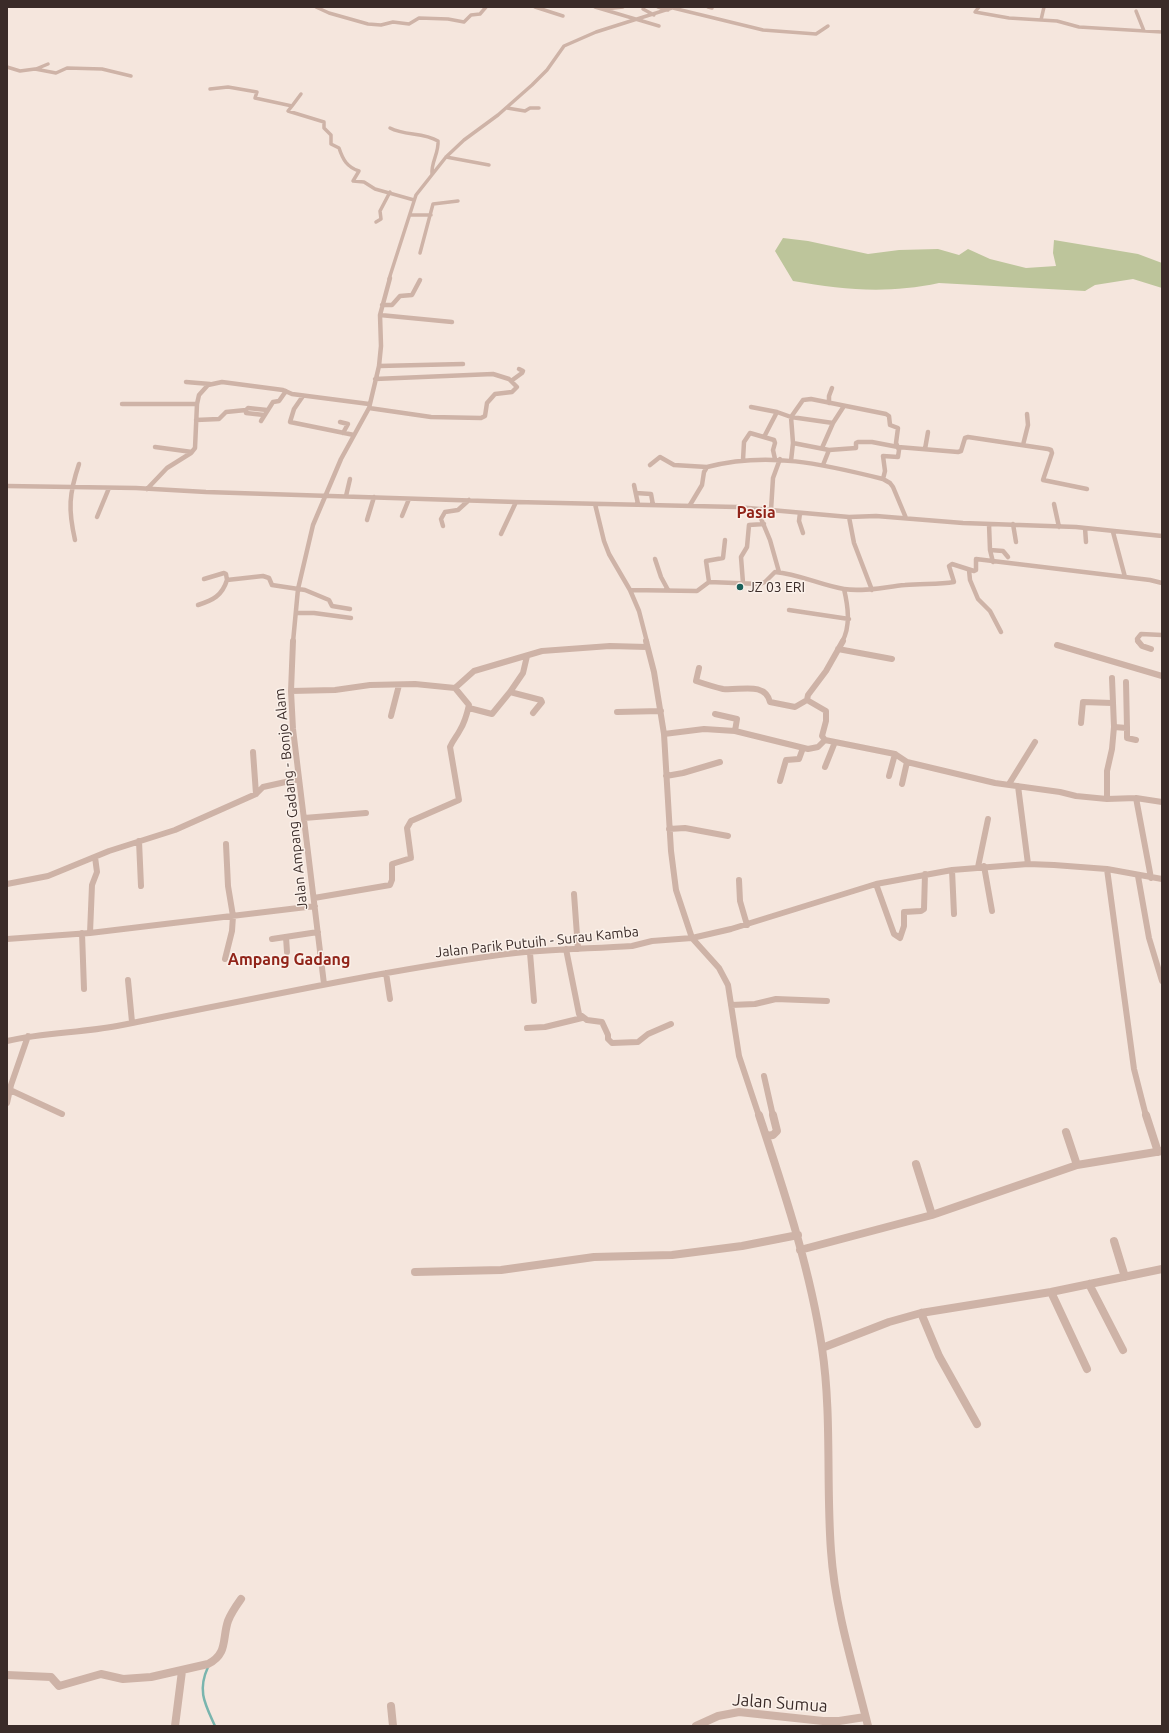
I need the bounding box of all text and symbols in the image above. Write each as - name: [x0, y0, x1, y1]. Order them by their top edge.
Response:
- district label: Pasia: [736, 503, 776, 523]
- place label: JZ 03 ERI: [748, 579, 805, 595]
- marker: JZ 03 ERI: [735, 582, 745, 592]
- street label: Jalan Ampang Gadang - Bonjo Alam: [271, 688, 311, 910]
- street label: Jalan Parik Putuih - Surau Kamba: [434, 923, 640, 961]
- district label: Ampang Gadang: [228, 950, 350, 970]
- street label: Jalan Sumua: [732, 1689, 828, 1717]

